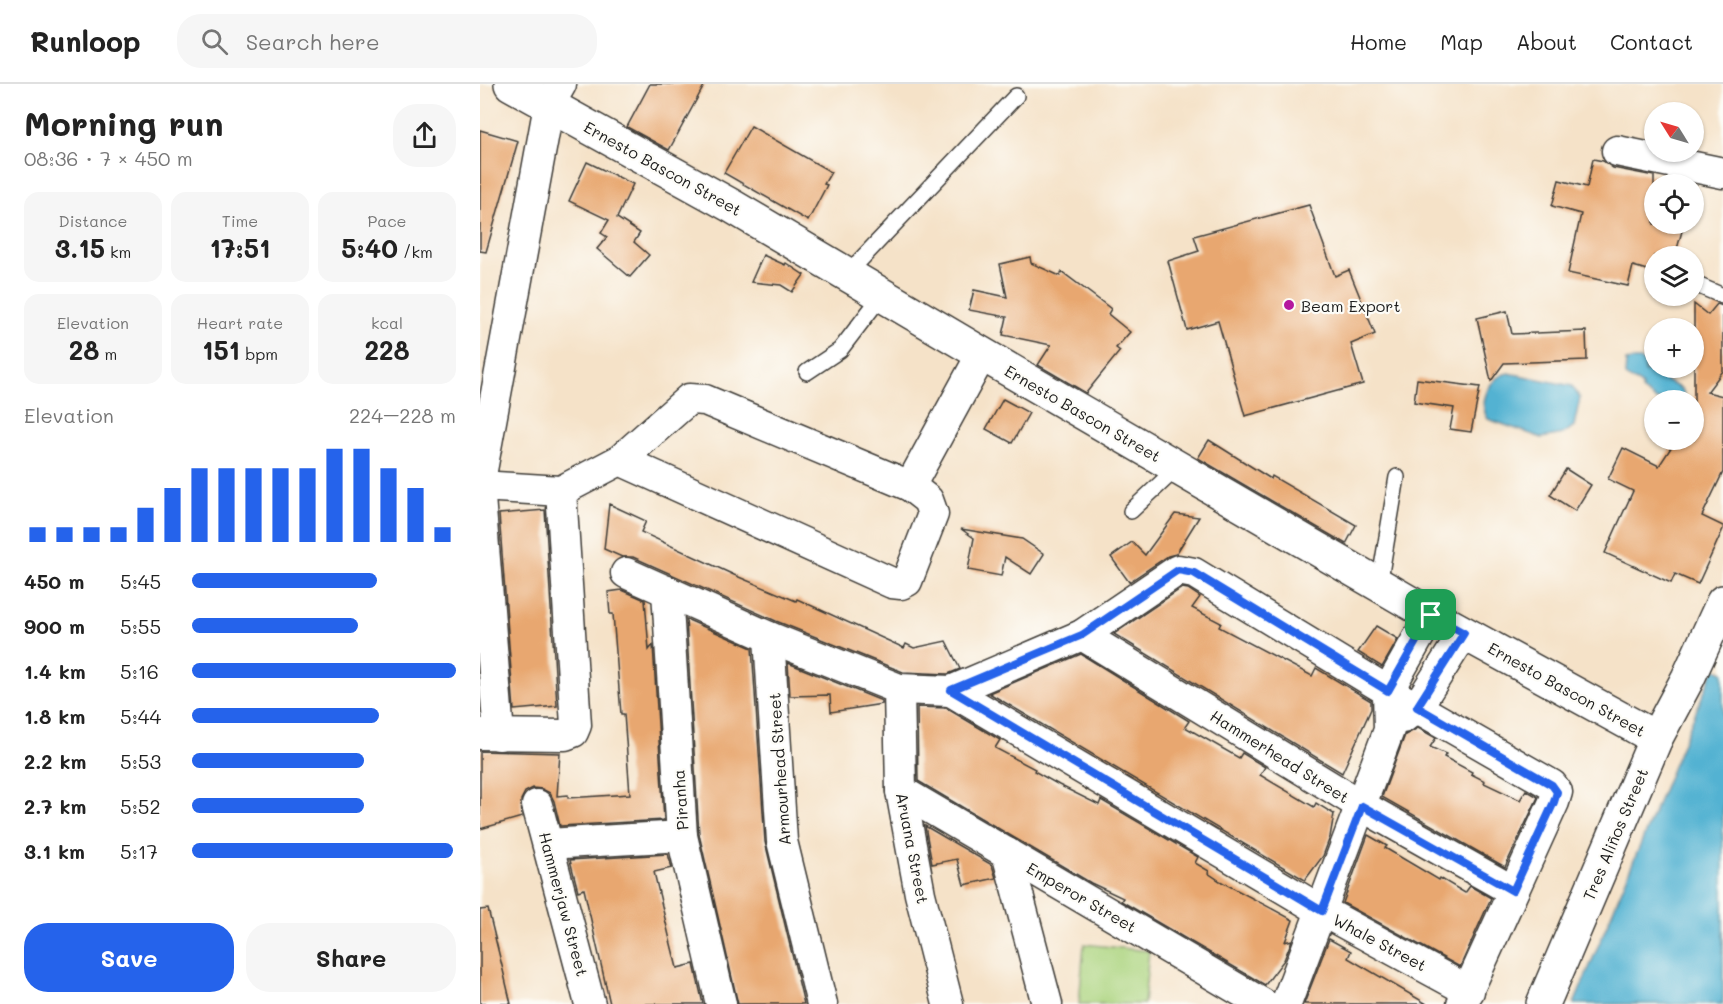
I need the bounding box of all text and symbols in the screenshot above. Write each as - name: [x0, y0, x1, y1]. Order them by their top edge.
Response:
- search box: [177, 14, 597, 68]
- text: Runloop: [30, 23, 141, 59]
- icon: search: [198, 25, 231, 58]
- text: Search here: [246, 27, 380, 56]
- text: Home: [1350, 28, 1407, 55]
- text: Map: [1440, 28, 1483, 55]
- text: About: [1516, 28, 1577, 55]
- text: Contact: [1610, 28, 1693, 55]
- text: Morning run: [24, 101, 224, 144]
- north arrow: [1644, 102, 1704, 162]
- map controls: [1644, 102, 1704, 450]
- button: share: [393, 104, 456, 167]
- street label: Ernesto Bascon Street: [581, 116, 745, 220]
- text: 08:36 · 7 × 450 m: [24, 145, 193, 171]
- button: locate: [1644, 174, 1704, 234]
- text: Distance: [59, 210, 127, 231]
- text: Time: [222, 210, 258, 231]
- text: Pace: [367, 210, 407, 231]
- text: 3.15: [55, 231, 105, 265]
- text: 17:51: [210, 231, 270, 265]
- text: 5:40: [341, 231, 398, 265]
- text: km: [105, 241, 131, 262]
- text: /km: [398, 241, 433, 262]
- button: layers: [1644, 246, 1704, 306]
- place label: Beam Export: [1301, 295, 1400, 316]
- marker: Beam Export: [1282, 298, 1296, 312]
- text: Elevation: [57, 312, 129, 333]
- text: Heart rate: [197, 312, 283, 333]
- text: kcal: [371, 312, 403, 333]
- button: +: [1644, 318, 1704, 378]
- text: 28: [69, 333, 99, 367]
- text: 151: [202, 333, 240, 367]
- text: 228: [364, 333, 410, 367]
- text: m: [99, 343, 117, 364]
- text: bpm: [240, 343, 278, 364]
- street label: Ernesto Bascon Street: [1001, 360, 1165, 466]
- button: −: [1644, 390, 1704, 450]
- text: Elevation: [24, 402, 114, 428]
- text: 224–228 m: [349, 402, 456, 428]
- text: 450 m: [24, 568, 84, 594]
- text: 5:45: [120, 568, 161, 594]
- pin: [1405, 589, 1456, 640]
- icon: arrive: [1414, 598, 1447, 631]
- text: 900 m: [24, 613, 85, 639]
- text: 5:55: [120, 613, 161, 639]
- street label: Ernesto Bascon Street: [1485, 637, 1649, 741]
- text: 1.4 km: [24, 658, 86, 684]
- text: 5:16: [120, 658, 159, 684]
- street label: Armourhead Street: [763, 692, 795, 846]
- text: 1.8 km: [24, 703, 85, 729]
- text: 5:44: [120, 703, 161, 729]
- street label: Hammerhead Street: [1207, 705, 1353, 807]
- text: 2.2 km: [24, 748, 86, 774]
- text: 5:53: [120, 748, 161, 774]
- street label: Tres Aliños Street: [1578, 765, 1652, 903]
- street label: Piranha: [667, 769, 693, 831]
- street label: Aruana Street: [892, 791, 934, 905]
- text: 2.7 km: [24, 793, 86, 819]
- text: 5:52: [120, 793, 161, 819]
- street label: Hammerjaw Street: [535, 830, 593, 978]
- text: 3.1 km: [24, 838, 85, 864]
- text: 5:17: [120, 838, 158, 864]
- street label: Emperor Street: [1023, 857, 1141, 937]
- street label: Whale Street: [1330, 909, 1430, 975]
- button: Save: [24, 923, 234, 992]
- button: Share: [246, 923, 456, 992]

